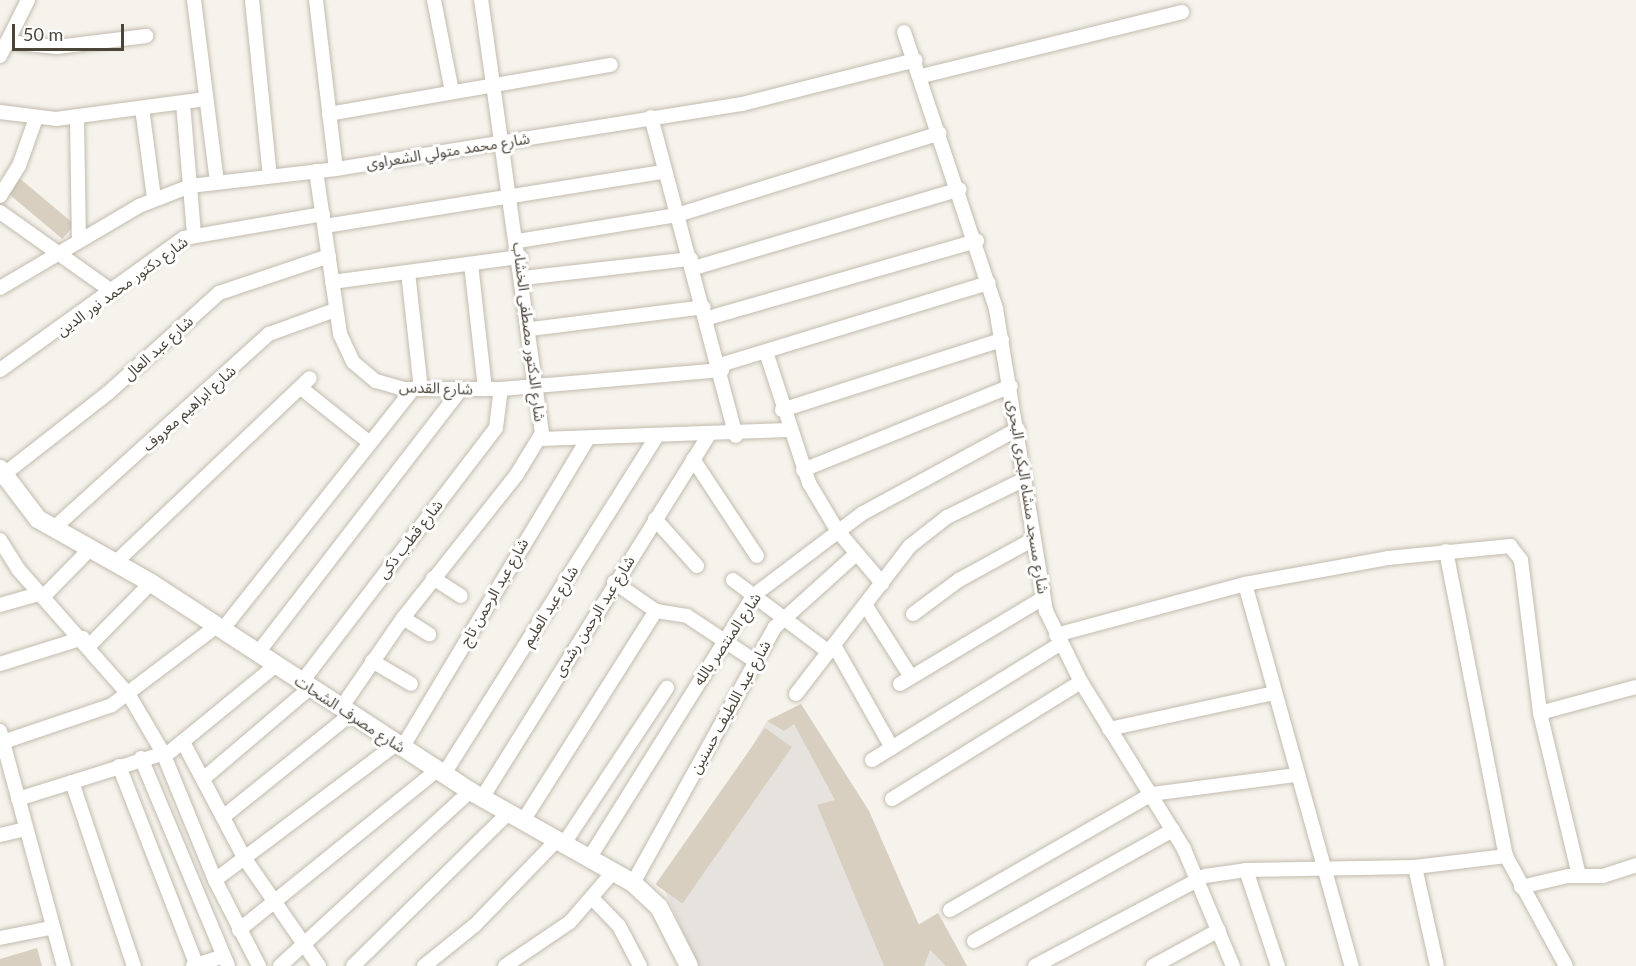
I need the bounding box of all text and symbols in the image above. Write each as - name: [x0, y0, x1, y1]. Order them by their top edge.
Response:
- scale bar: [15, 12, 128, 50]
- text: 50 m: [23, 23, 63, 45]
- street label: شارع محمد متولي الشعراوى: [365, 129, 531, 173]
- street label: شارع دكتور محمد نور الدين: [53, 232, 191, 340]
- street label: شارع الدكتور مصطفى الخشاب: [509, 241, 549, 423]
- street label: شارع عبد العال: [119, 312, 197, 384]
- street label: شارع ابراهيم معروف: [139, 361, 239, 455]
- street label: شارع القدس: [399, 378, 473, 398]
- street label: شارع مسجد منشاه البكرى البحرى: [1004, 399, 1052, 595]
- street label: شارع قطب ذكى: [374, 496, 446, 582]
- street label: شارع عبد الرحمن تاج: [456, 535, 532, 649]
- street label: شارع عبد الرحمن رشدى: [550, 552, 638, 680]
- street label: شارع عبد العليم: [518, 562, 582, 650]
- street label: شارع المنتصر بالله: [689, 589, 765, 689]
- street label: شارع عبد اللطيف حسنين: [686, 637, 774, 777]
- street label: شارع مصرف الشحات: [291, 672, 409, 756]

